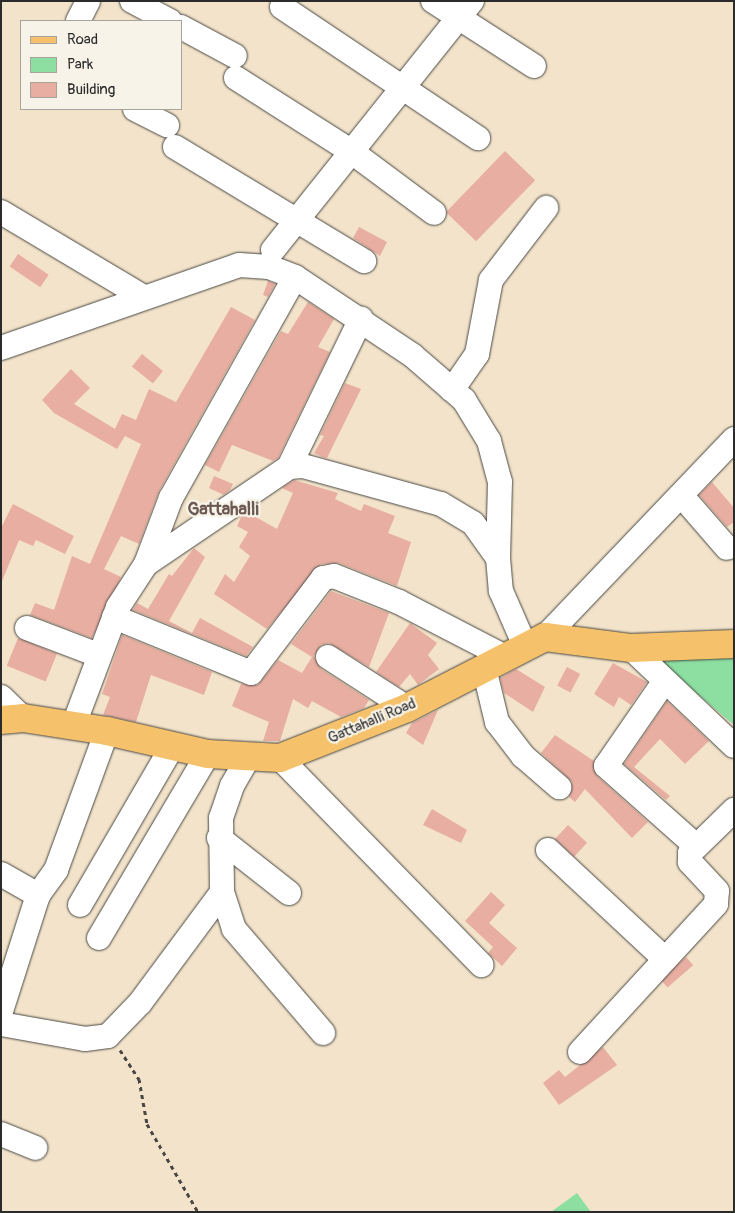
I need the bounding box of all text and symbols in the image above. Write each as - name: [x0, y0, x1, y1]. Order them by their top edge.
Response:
- legend: [20, 20, 182, 110]
- text: Road: [67, 30, 98, 49]
- text: Park: [67, 55, 93, 74]
- text: Building: [67, 80, 115, 99]
- district label: Gattahalli: [187, 499, 259, 521]
- street label: Gattahalli Road: [325, 694, 419, 748]

